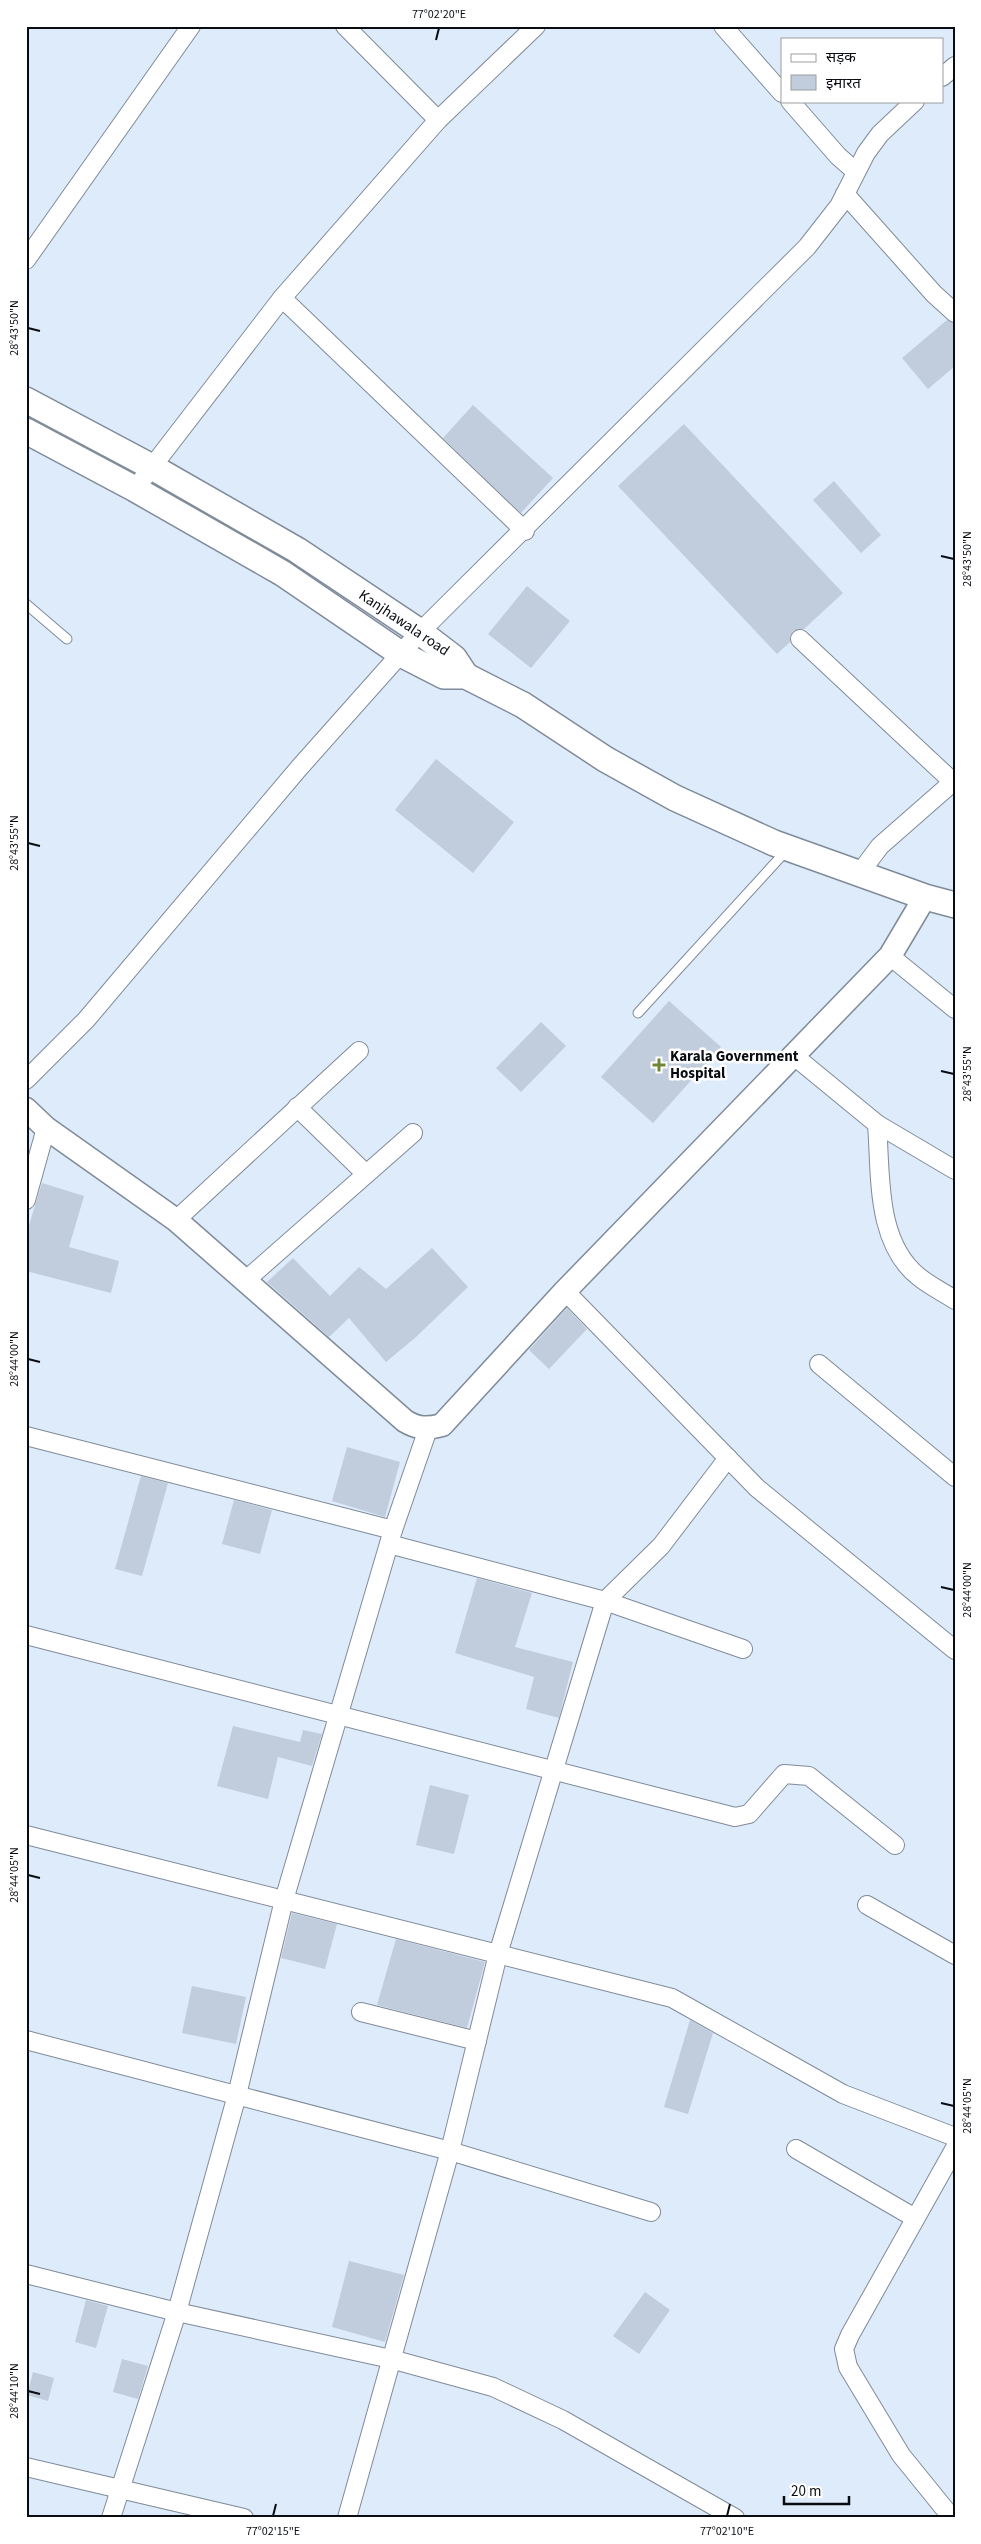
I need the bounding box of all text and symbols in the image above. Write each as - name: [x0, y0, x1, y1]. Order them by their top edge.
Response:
- text: 77°02'20"E: [412, 6, 466, 23]
- legend: [781, 38, 944, 102]
- text: सड़क: [826, 47, 856, 68]
- text: इमारत: [826, 73, 861, 94]
- text: 28°43'50"N: [6, 300, 23, 356]
- text: 28°43'50"N: [959, 531, 976, 587]
- street label: Kanjhawala road: [354, 585, 454, 661]
- text: 28°43'55"N: [6, 815, 23, 871]
- place label: Karala Government Hospital: [670, 1046, 799, 1084]
- text: 28°43'55"N: [959, 1046, 976, 1102]
- marker: Karala Government Hospital: [652, 1058, 666, 1072]
- text: 28°44'00"N: [6, 1331, 23, 1387]
- text: 28°44'00"N: [959, 1562, 976, 1618]
- text: 28°44'05"N: [6, 1847, 23, 1903]
- text: 28°44'05"N: [959, 2078, 976, 2134]
- text: 28°44'10"N: [6, 2363, 23, 2419]
- scale bar: [784, 2474, 848, 2506]
- text: 20 m: [791, 2481, 821, 2502]
- text: 77°02'15"E: [246, 2523, 300, 2540]
- text: 77°02'10"E: [700, 2523, 754, 2540]

